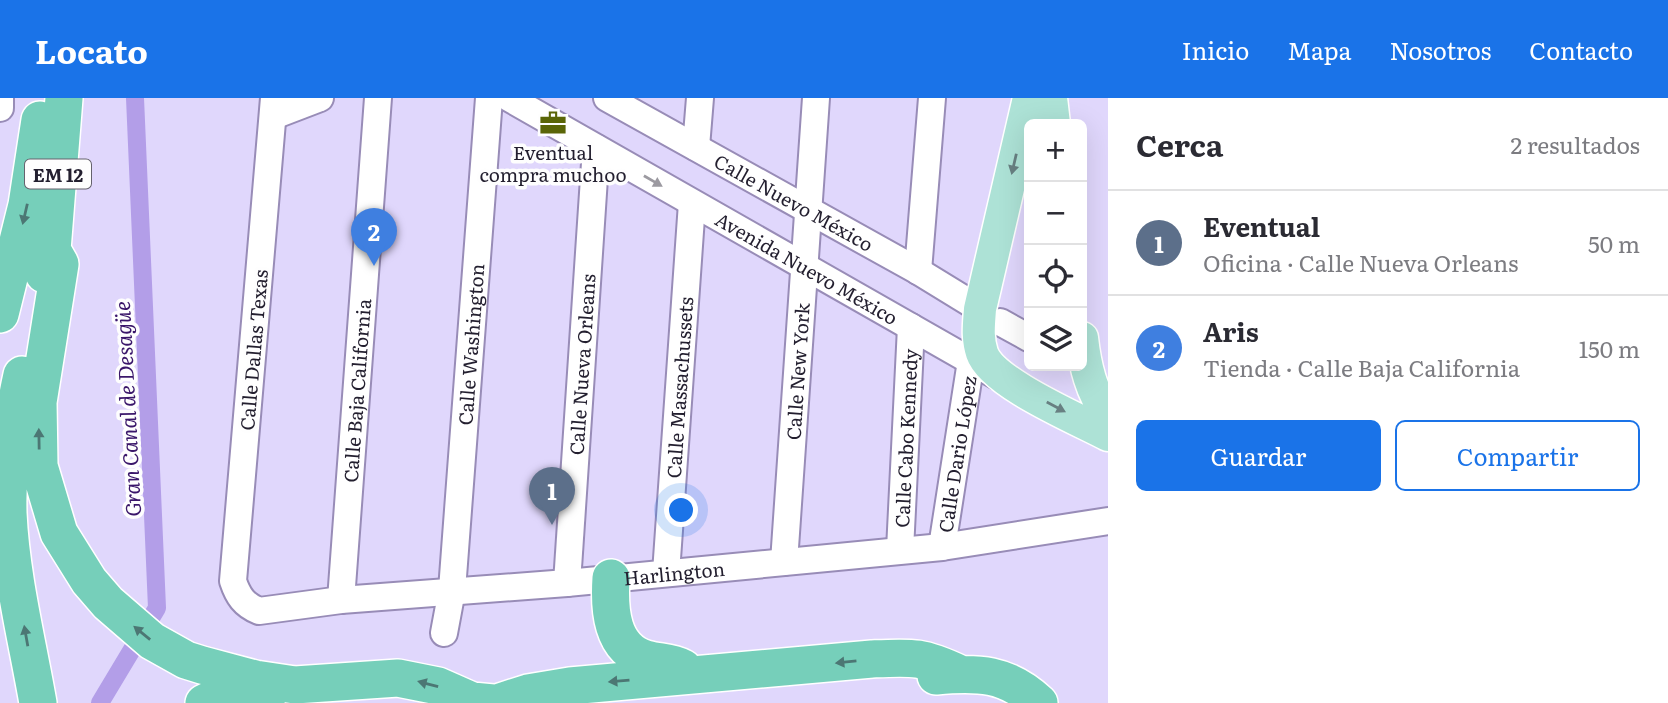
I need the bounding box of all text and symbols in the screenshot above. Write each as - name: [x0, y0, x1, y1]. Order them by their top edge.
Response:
- text: Locato: [35, 25, 148, 74]
- text: Inicio: [1182, 32, 1249, 67]
- text: Mapa: [1287, 32, 1351, 67]
- text: Nosotros: [1389, 32, 1491, 67]
- text: Contacto: [1529, 32, 1633, 67]
- office icon: Eventual compra muchoo: [538, 108, 568, 138]
- map controls: [1024, 119, 1087, 371]
- button: +: [1024, 119, 1087, 182]
- text: Cerca: [1136, 122, 1223, 166]
- text: 2 resultados: [1510, 127, 1640, 161]
- place label: Eventual compra muchoo: [479, 138, 627, 188]
- street label: Calle Nuevo México: [709, 146, 879, 258]
- one-way arrow: [1008, 154, 1019, 176]
- road number: EM 12: [25, 160, 91, 188]
- one-way arrow: [643, 174, 663, 186]
- button: −: [1024, 182, 1087, 245]
- one-way arrow: [19, 203, 30, 225]
- street label: Avenida Nuevo México: [711, 205, 903, 331]
- text: Eventual: [1203, 206, 1320, 245]
- pin: 2: [351, 208, 397, 266]
- text: 1: [1154, 226, 1164, 260]
- text: 50 m: [1588, 226, 1640, 260]
- button: locate: [1024, 245, 1087, 308]
- text: Oficina · Calle Nueva Orleans: [1203, 245, 1518, 279]
- street label: Calle Washington: [450, 263, 491, 426]
- street label: Calle Dallas Texas: [232, 268, 274, 432]
- street label: Calle Nueva Orleans: [562, 273, 602, 456]
- street label: Calle Massachussets: [659, 295, 699, 479]
- street label: Calle Baja California: [336, 297, 377, 483]
- water label: Gran Canal de Desagüe: [105, 300, 147, 518]
- street label: Calle New York: [778, 302, 816, 441]
- button: layers: [1024, 308, 1087, 371]
- text: Aris: [1203, 311, 1259, 350]
- text: 2: [1153, 331, 1165, 365]
- text: 150 m: [1579, 331, 1640, 365]
- street label: Calle Cabo Kennedy: [887, 348, 924, 528]
- text: Tienda · Calle Baja California: [1203, 350, 1520, 384]
- street label: Calle Dario López: [930, 374, 983, 534]
- one-way arrow: [1046, 401, 1065, 413]
- button: Guardar: [1136, 420, 1381, 491]
- button: Compartir: [1395, 420, 1640, 491]
- one-way arrow: [33, 428, 44, 450]
- pin: 1: [529, 467, 575, 525]
- your location: [664, 493, 698, 527]
- street label: Harlington: [622, 554, 726, 592]
- one-way arrow: [20, 625, 31, 647]
- one-way arrow: [134, 625, 152, 640]
- one-way arrow: [835, 656, 857, 667]
- one-way arrow: [608, 676, 630, 687]
- one-way arrow: [417, 678, 438, 688]

